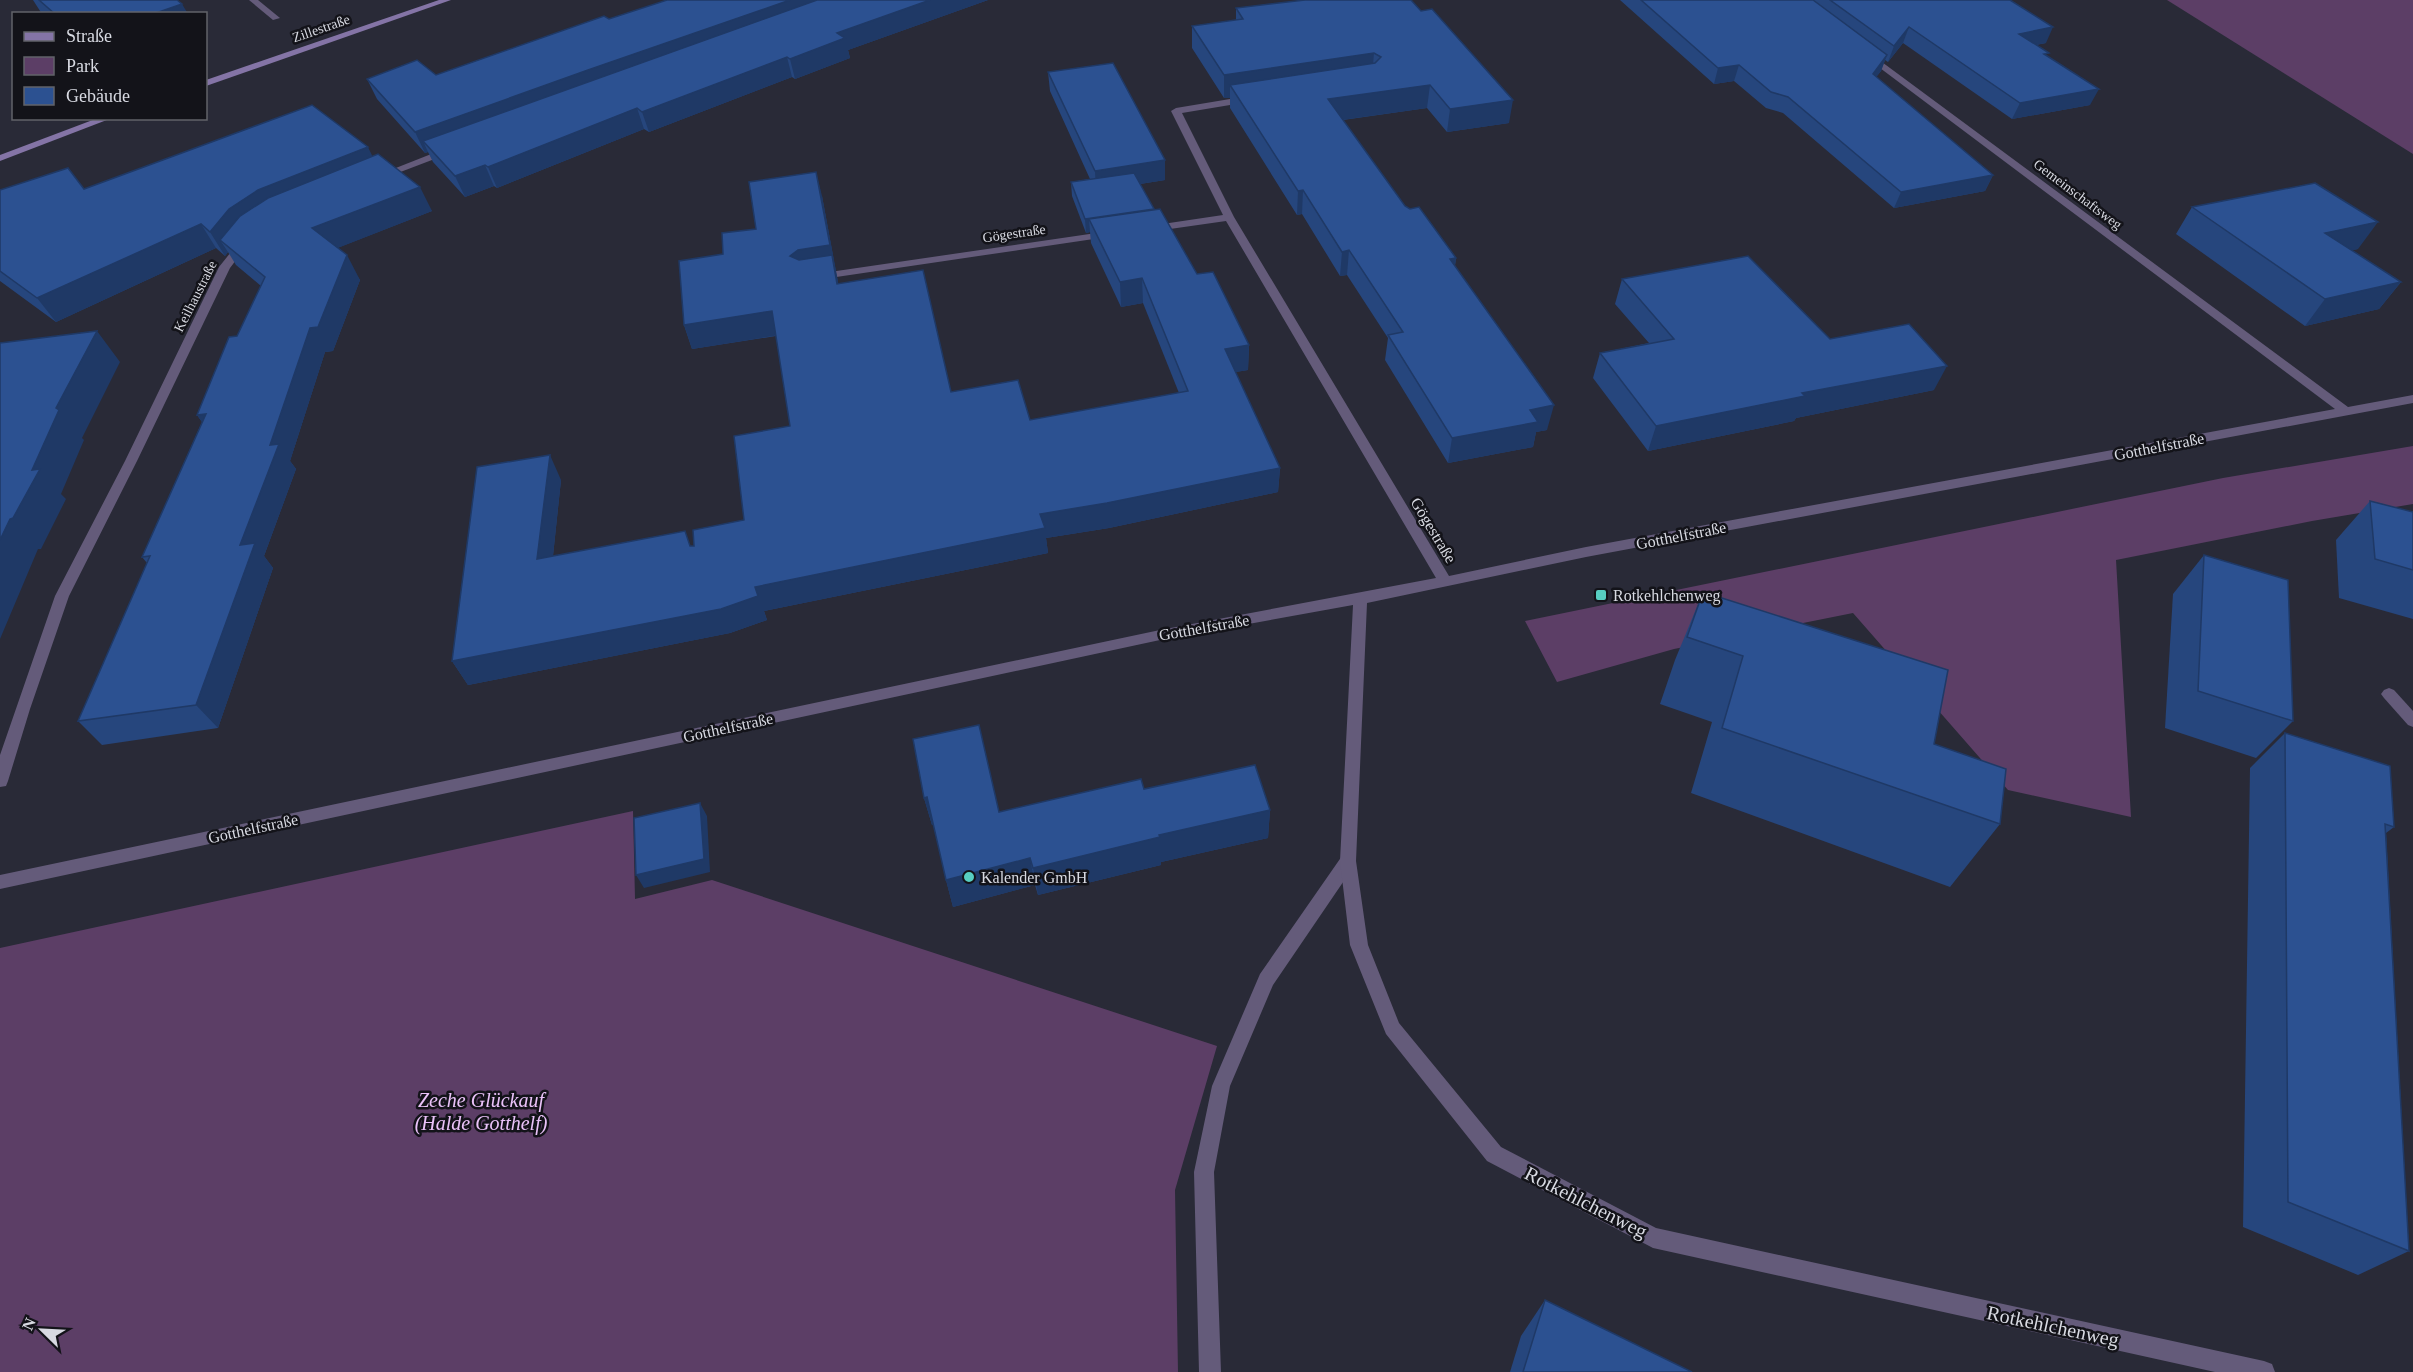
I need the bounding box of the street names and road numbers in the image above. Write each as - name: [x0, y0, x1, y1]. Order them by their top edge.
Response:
- street label: Zillestraße: [290, 12, 352, 45]
- street label: Gemeinschaftsweg: [2031, 156, 2125, 232]
- street label: Gögestraße: [981, 222, 1047, 245]
- street label: Keilhaustraße: [171, 258, 220, 334]
- street label: Gotthelfstraße: [2113, 429, 2206, 464]
- street label: Gögestraße: [1407, 495, 1460, 566]
- street label: Gotthelfstraße: [1635, 518, 1728, 553]
- street label: Gotthelfstraße: [1158, 611, 1251, 644]
- street label: Gotthelfstraße: [682, 710, 775, 745]
- street label: Gotthelfstraße: [207, 811, 300, 846]
- street label: Rotkehlchenweg: [1521, 1162, 1651, 1243]
- street label: Rotkehlchenweg: [1985, 1301, 2121, 1352]

